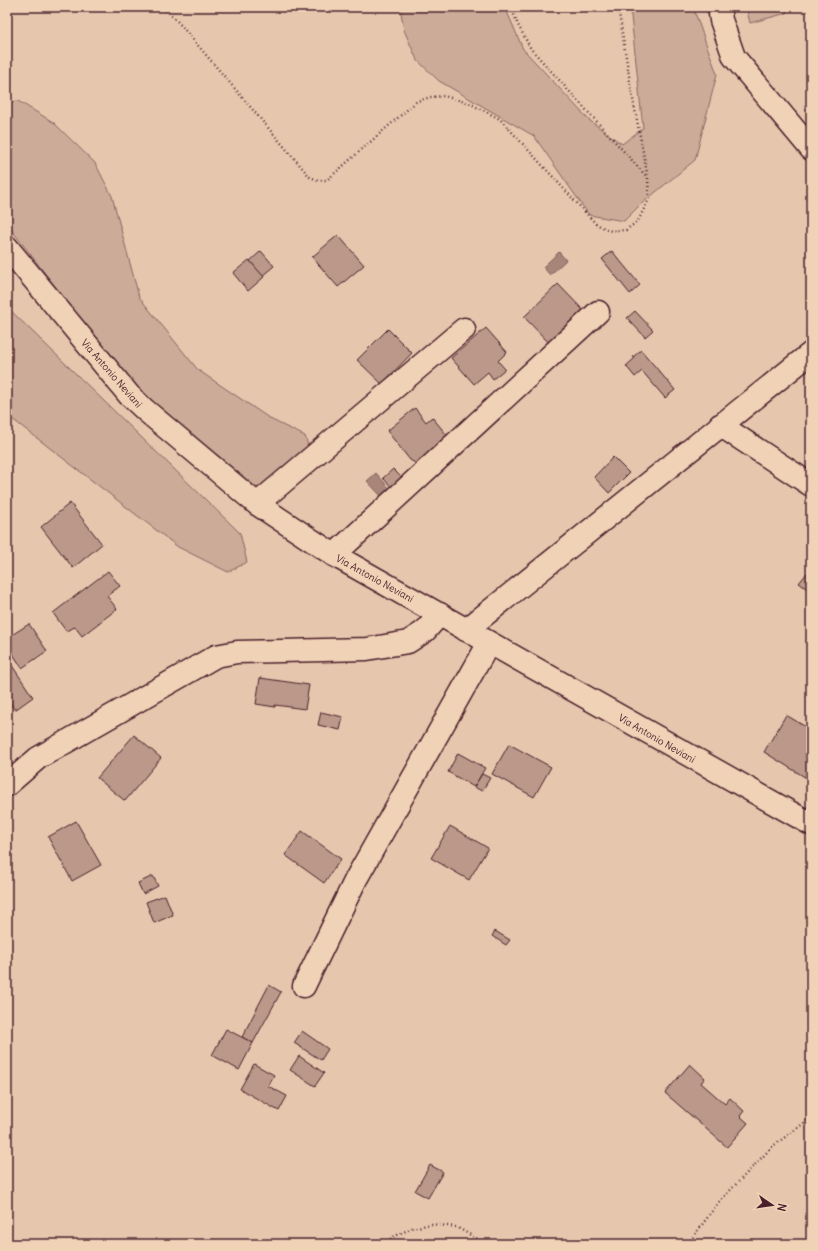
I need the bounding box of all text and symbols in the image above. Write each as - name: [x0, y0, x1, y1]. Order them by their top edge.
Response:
- street label: Via Antonio Neviani: [78, 336, 145, 410]
- street label: Via Antonio Neviani: [334, 552, 416, 605]
- street label: Via Antonio Neviani: [616, 711, 698, 766]
- north arrow: [752, 1185, 792, 1225]
- text: N: [774, 1202, 789, 1213]

